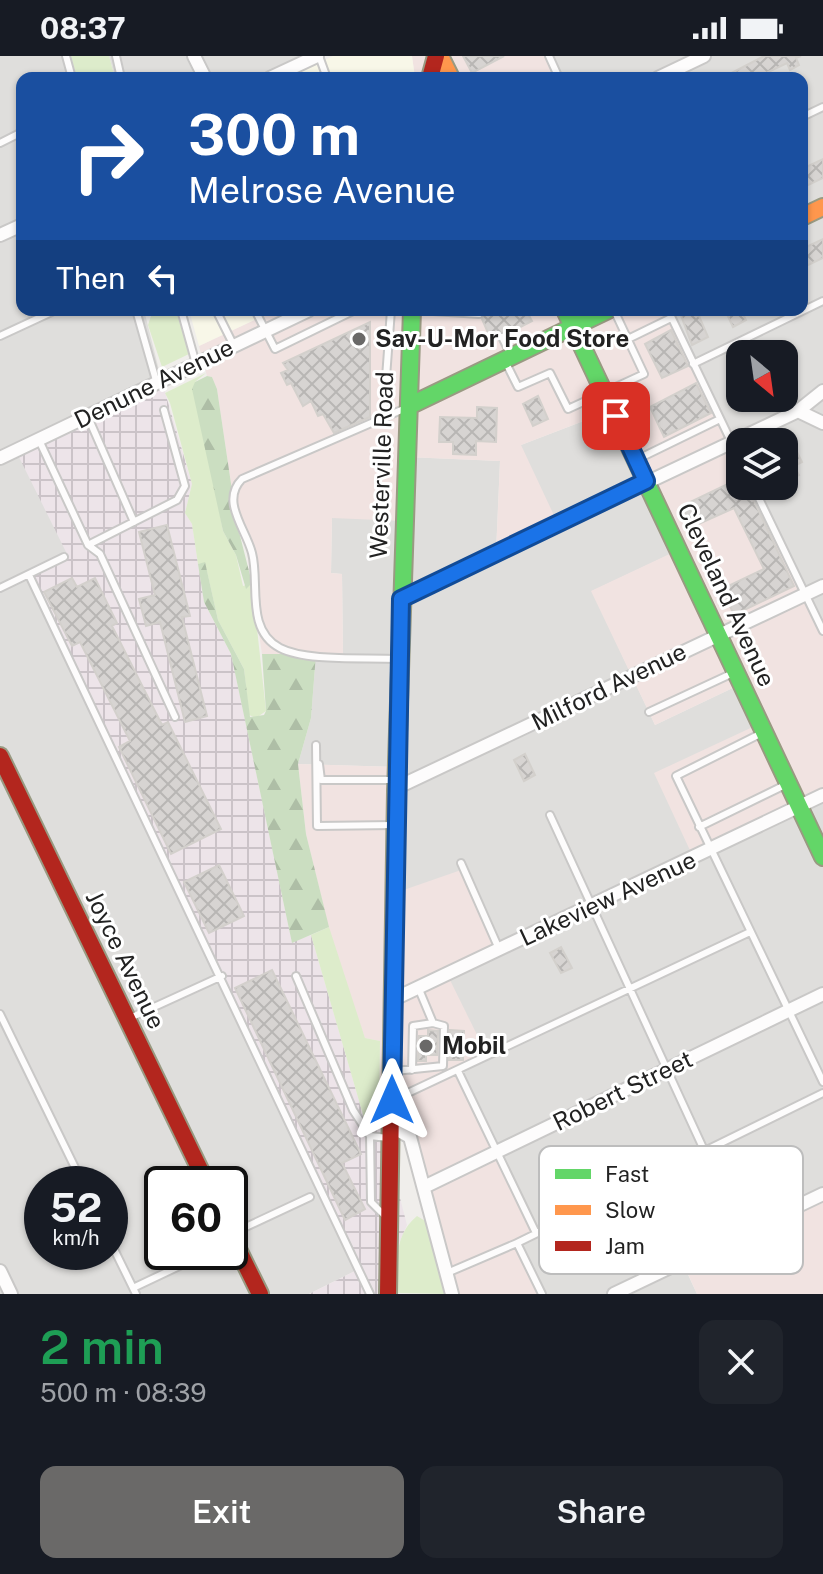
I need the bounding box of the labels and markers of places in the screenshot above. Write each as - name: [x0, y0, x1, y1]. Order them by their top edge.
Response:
- place label: Sav-U-Mor Food Store: [375, 324, 629, 352]
- marker: Sav-U-Mor Food Store: [350, 330, 368, 348]
- pin: [582, 382, 650, 450]
- place label: Mobil: [442, 1031, 507, 1059]
- marker: Mobil: [417, 1037, 435, 1055]

